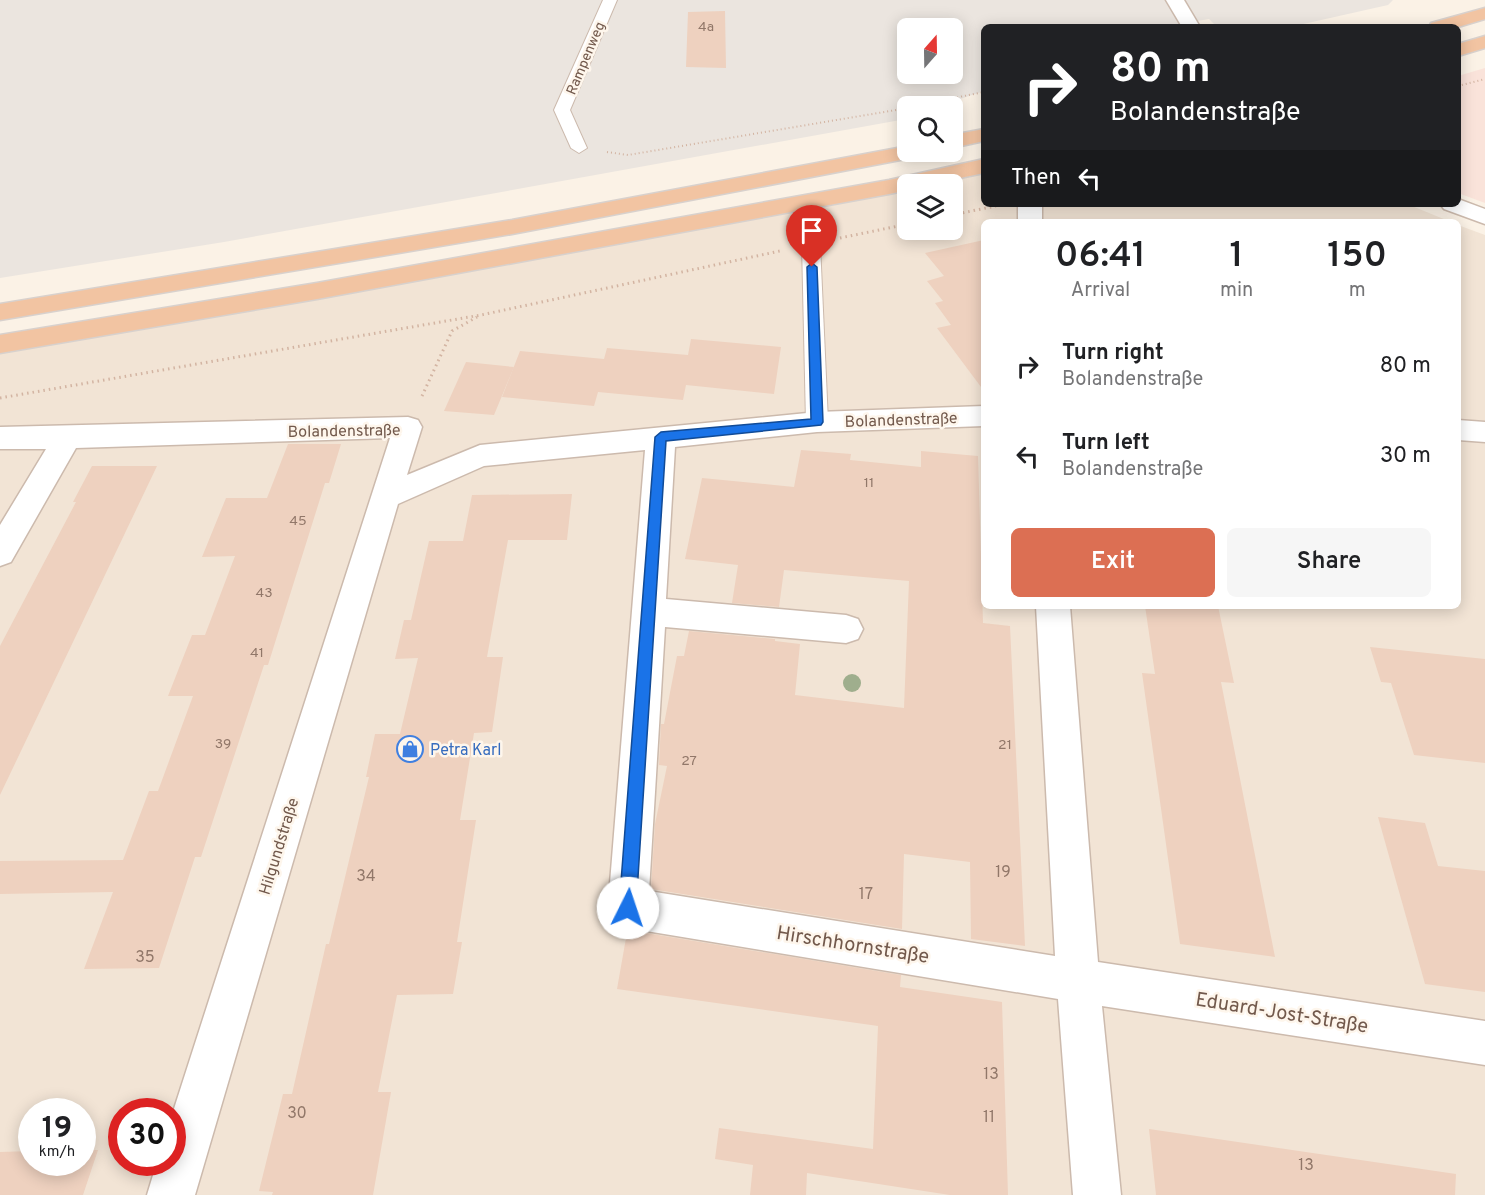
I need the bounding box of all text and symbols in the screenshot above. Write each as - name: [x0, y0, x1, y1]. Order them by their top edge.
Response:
- north arrow: [897, 18, 963, 84]
- map controls: [897, 18, 963, 240]
- street label: Rampenweg: [563, 19, 609, 98]
- house number: 4a: [698, 19, 714, 36]
- text: 80 m: [1110, 44, 1211, 97]
- icon: right: [1011, 48, 1089, 126]
- button: search: [897, 96, 963, 162]
- text: Bolandenstraße: [1110, 96, 1301, 130]
- icon: left: [1073, 162, 1106, 195]
- text: Then: [1011, 165, 1061, 192]
- button: layers: [897, 174, 963, 240]
- pin: [786, 205, 837, 267]
- icon: arrive: [795, 214, 828, 247]
- text: 06:41: [1055, 234, 1146, 280]
- text: 1: [1230, 234, 1244, 280]
- text: 150: [1327, 234, 1387, 280]
- text: Arrival: [1071, 278, 1130, 304]
- text: min: [1220, 278, 1253, 304]
- text: m: [1349, 278, 1366, 304]
- text: Turn right: [1062, 340, 1164, 367]
- icon: right: [1011, 350, 1044, 383]
- text: 80 m: [1380, 353, 1431, 380]
- text: Bolandenstraße: [1062, 367, 1203, 393]
- street label: Bolandenstraße: [844, 409, 958, 433]
- street label: Bolandenstraße: [287, 421, 401, 443]
- text: Turn left: [1062, 430, 1150, 457]
- icon: left: [1011, 440, 1044, 473]
- text: 30 m: [1380, 443, 1431, 470]
- text: Bolandenstraße: [1062, 457, 1203, 483]
- house number: 11: [864, 475, 874, 492]
- house number: 45: [289, 513, 307, 530]
- button: Exit: [1011, 528, 1215, 597]
- button: Share: [1227, 528, 1431, 597]
- house number: 43: [255, 585, 273, 602]
- house number: 41: [250, 645, 264, 662]
- shop icon: Petra Karl: [395, 734, 425, 764]
- house number: 39: [215, 736, 231, 753]
- house number: 21: [998, 737, 1012, 754]
- place label: Petra Karl: [430, 741, 501, 761]
- house number: 27: [681, 753, 697, 770]
- street label: Hilgundstraße: [256, 796, 304, 897]
- house number: 19: [995, 863, 1011, 883]
- house number: 34: [356, 867, 376, 887]
- position arrow: [596, 876, 660, 940]
- house number: 17: [859, 885, 873, 905]
- street label: Hirschhornstraße: [774, 921, 931, 971]
- house number: 35: [135, 948, 155, 968]
- street label: Eduard-Jost-Straße: [1193, 987, 1370, 1040]
- house number: 13: [983, 1065, 999, 1085]
- speed limit sign: 30: [108, 1098, 186, 1176]
- house number: 30: [287, 1104, 307, 1124]
- house number: 11: [983, 1108, 995, 1128]
- text: 19: [42, 1111, 72, 1148]
- text: km/h: [39, 1143, 75, 1162]
- house number: 13: [1298, 1156, 1314, 1176]

